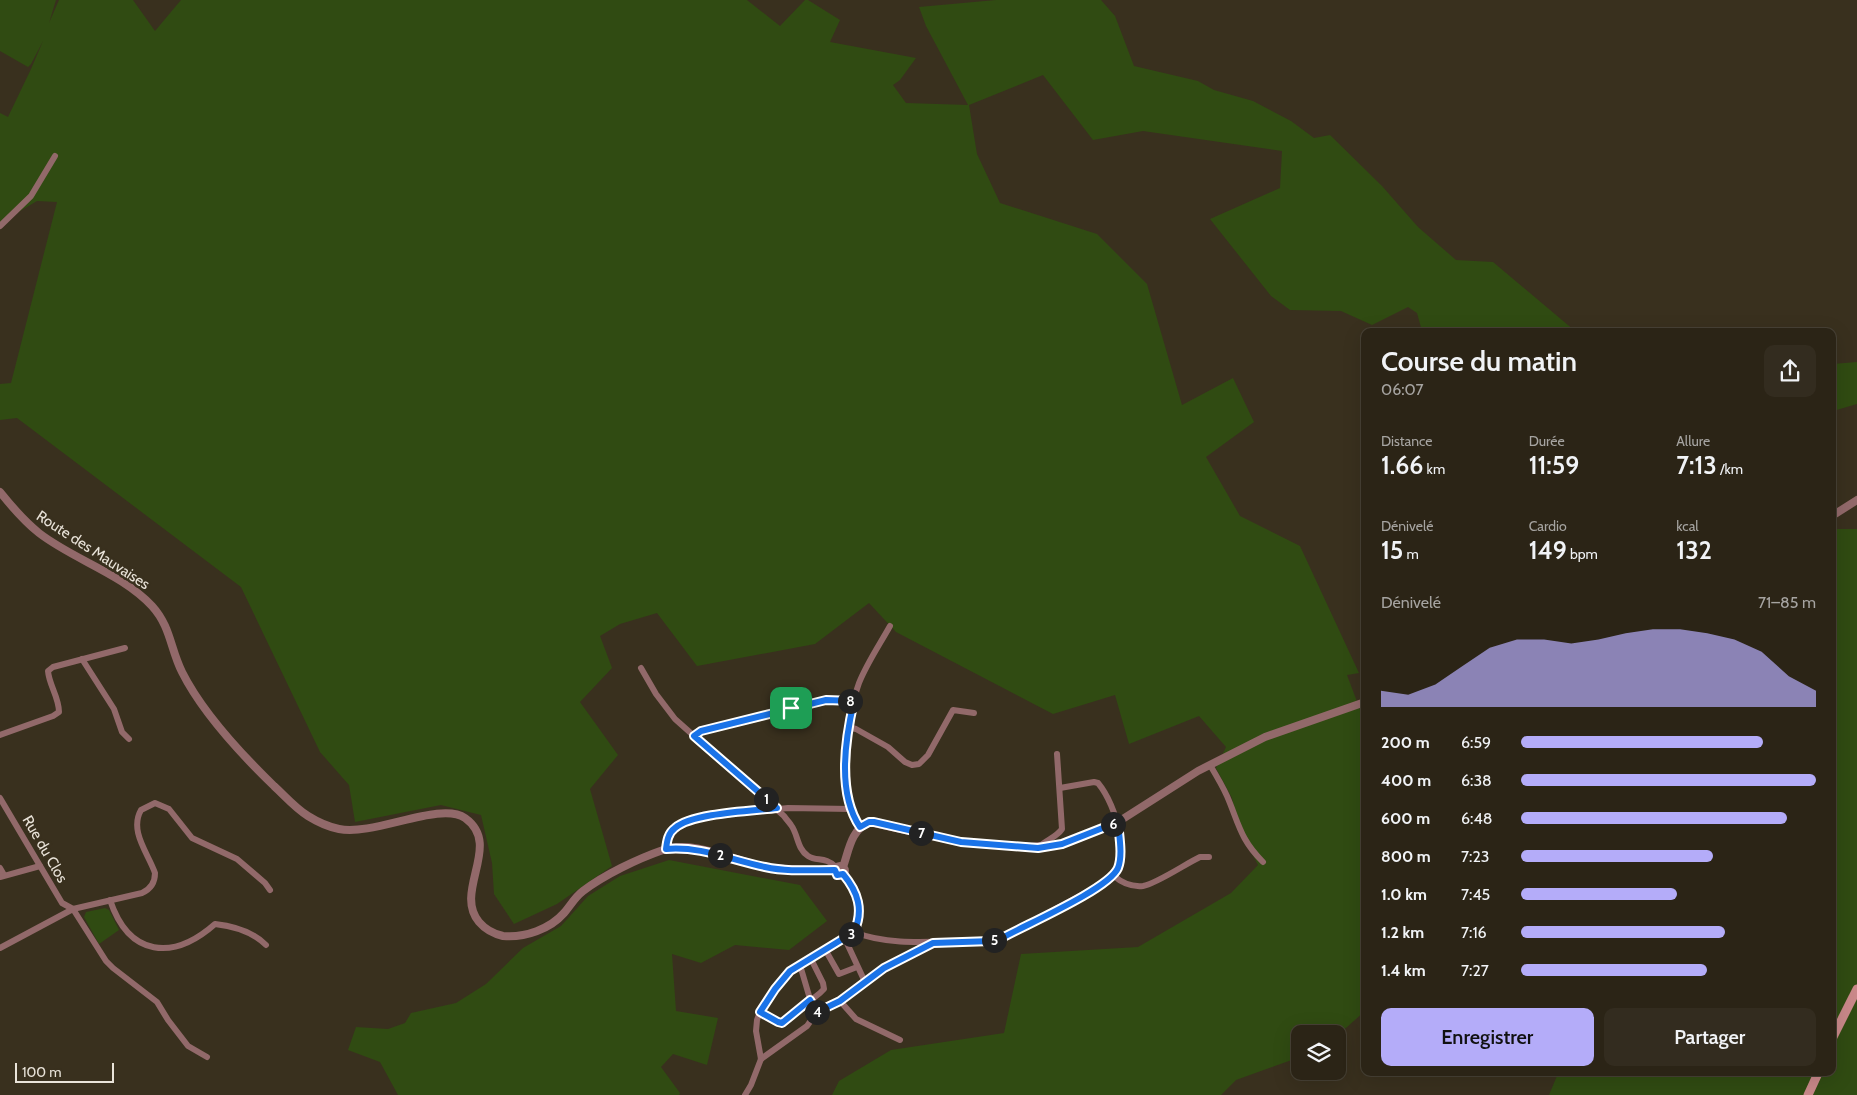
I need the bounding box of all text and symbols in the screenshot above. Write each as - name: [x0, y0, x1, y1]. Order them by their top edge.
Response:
- text: Course du matin: [1381, 344, 1577, 378]
- button: share: [1764, 345, 1816, 397]
- text: 06:07: [1381, 380, 1424, 399]
- text: Distance: [1381, 432, 1433, 450]
- text: Durée: [1529, 432, 1565, 450]
- text: Allure: [1676, 432, 1710, 450]
- text: 1.66: [1381, 450, 1423, 480]
- text: 11:59: [1529, 450, 1579, 480]
- text: 7:13: [1676, 450, 1717, 480]
- text: km: [1423, 460, 1445, 478]
- text: /km: [1717, 460, 1743, 478]
- street label: Route des Mauvaises: [33, 507, 153, 593]
- text: Dénivelé: [1381, 517, 1433, 535]
- text: Cardio: [1529, 517, 1567, 535]
- text: kcal: [1676, 517, 1699, 535]
- text: 15: [1381, 535, 1403, 565]
- text: 149: [1529, 535, 1567, 565]
- text: 132: [1676, 535, 1712, 565]
- text: m: [1403, 545, 1419, 563]
- text: bpm: [1567, 545, 1598, 563]
- text: Dénivelé: [1381, 593, 1441, 612]
- text: 71–85 m: [1758, 593, 1816, 612]
- pin: [770, 687, 812, 729]
- pin: 8: [838, 688, 862, 714]
- text: 8: [846, 692, 855, 710]
- icon: arrive: [777, 694, 805, 722]
- text: 200 m: [1381, 733, 1430, 752]
- text: 6:59: [1461, 733, 1491, 752]
- text: 400 m: [1381, 771, 1431, 790]
- text: 6:38: [1461, 771, 1492, 790]
- pin: 1: [754, 786, 778, 812]
- text: 1: [764, 790, 769, 808]
- text: 600 m: [1381, 809, 1430, 828]
- text: 6:48: [1461, 809, 1492, 828]
- street label: Rue du Clos: [19, 812, 71, 886]
- pin: 6: [1100, 812, 1126, 836]
- text: 6: [1110, 815, 1117, 833]
- pin: 7: [908, 820, 934, 846]
- text: 7: [918, 824, 925, 842]
- pin: 2: [708, 842, 732, 868]
- text: 2: [717, 846, 724, 864]
- text: 800 m: [1381, 847, 1431, 866]
- text: 7:23: [1461, 847, 1489, 866]
- text: 1.0 km: [1381, 885, 1427, 904]
- text: 7:45: [1461, 885, 1490, 904]
- pin: 3: [838, 922, 864, 946]
- text: 1.2 km: [1381, 923, 1424, 942]
- text: 7:16: [1461, 923, 1487, 942]
- text: 3: [848, 925, 855, 943]
- pin: 5: [982, 928, 1006, 952]
- text: 5: [991, 931, 998, 949]
- text: 1.4 km: [1381, 961, 1426, 980]
- text: 7:27: [1461, 961, 1489, 980]
- pin: 4: [804, 1000, 830, 1024]
- text: 4: [813, 1003, 822, 1021]
- button: Enregistrer: [1381, 1008, 1594, 1066]
- button: Partager: [1604, 1008, 1816, 1066]
- map controls: [1291, 1025, 1346, 1080]
- button: layers: [1291, 1025, 1346, 1080]
- scale bar: [15, 1060, 114, 1083]
- text: 100 m: [22, 1063, 62, 1081]

